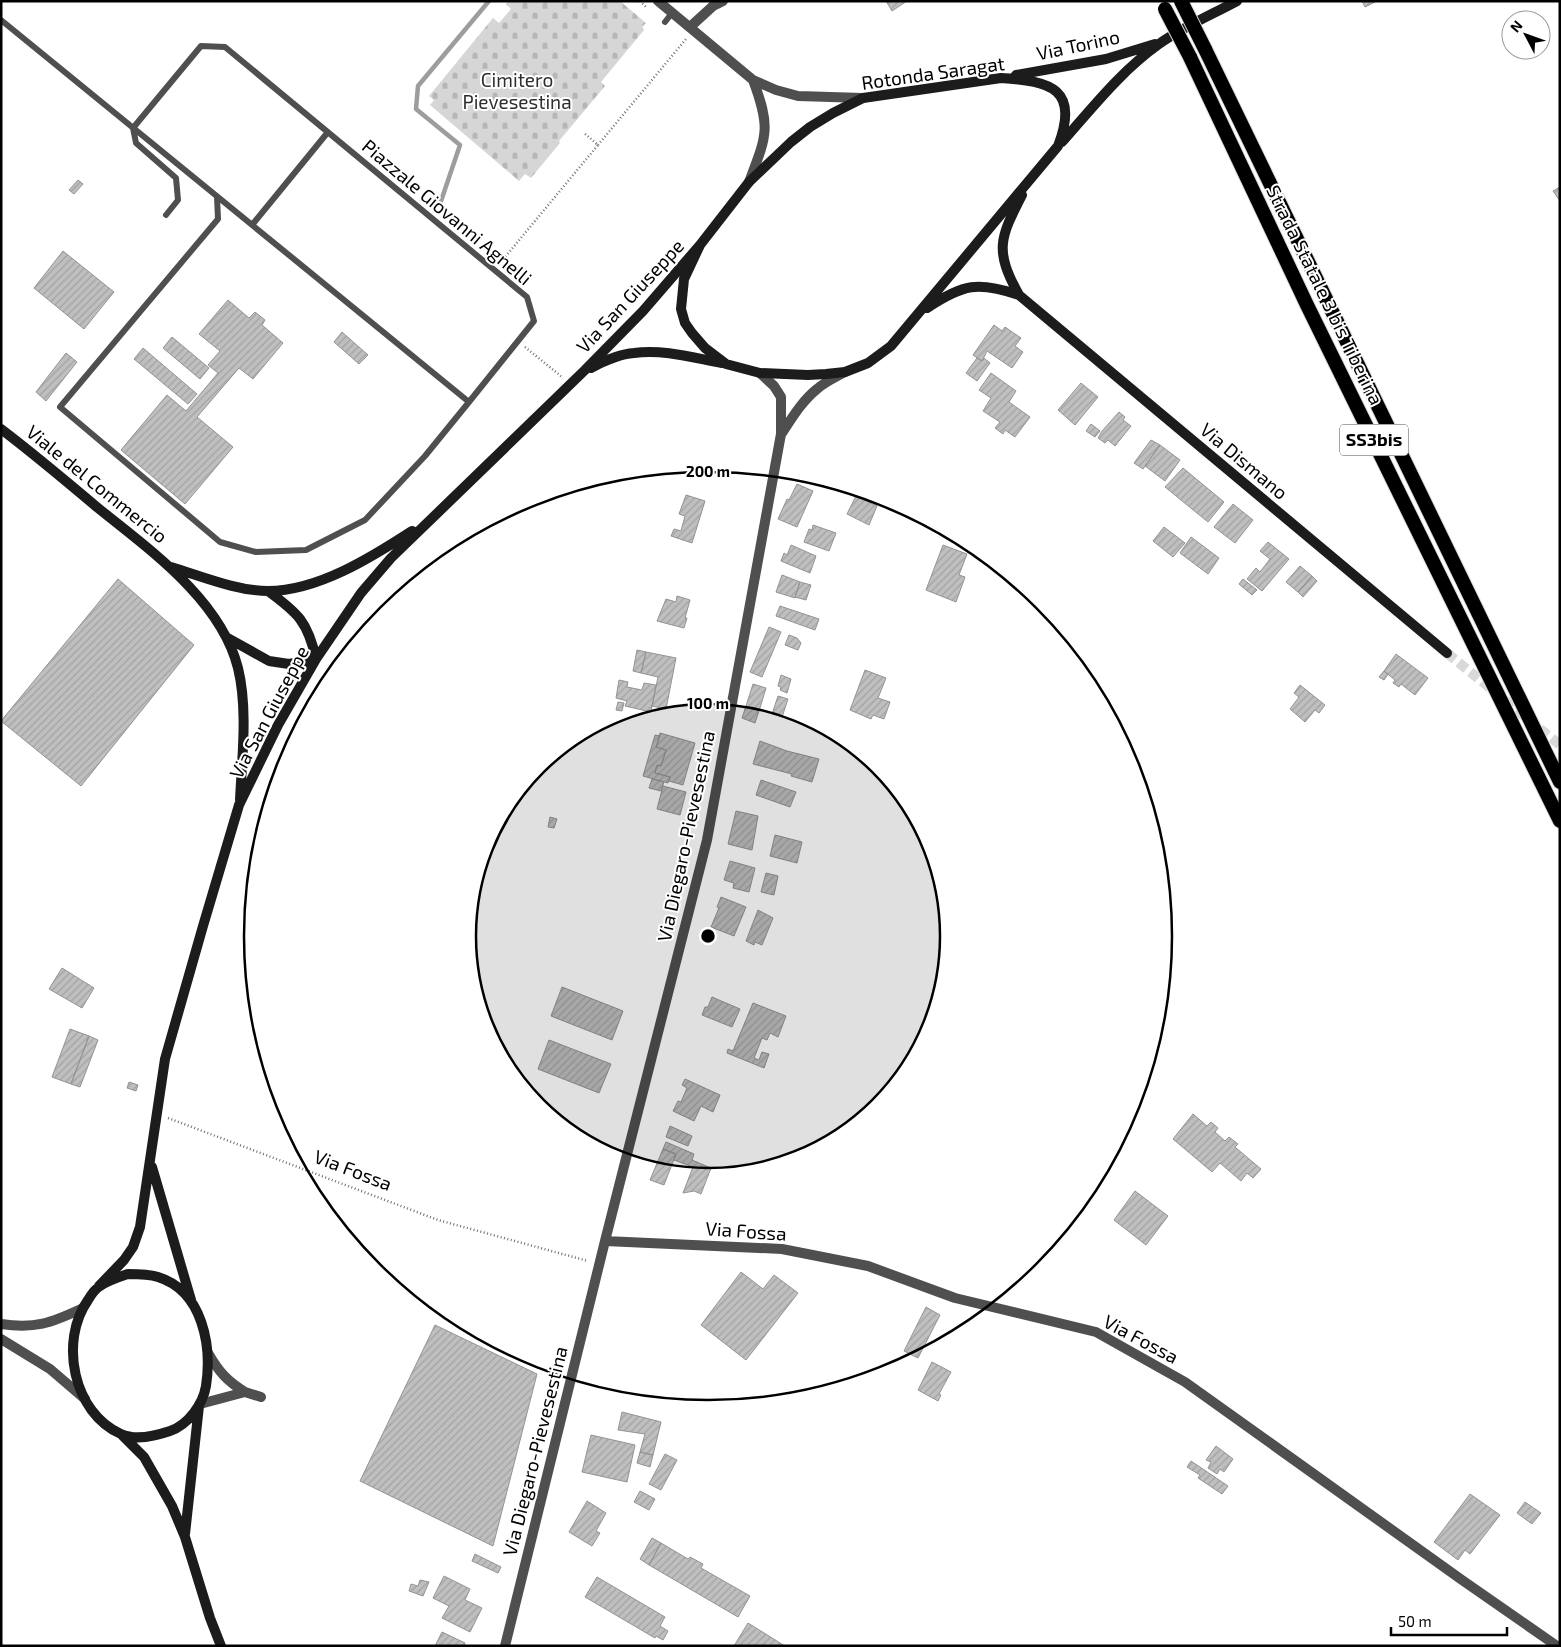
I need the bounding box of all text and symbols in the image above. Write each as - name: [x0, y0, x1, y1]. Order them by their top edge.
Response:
- north arrow: [1501, 10, 1551, 60]
- text: N: [1506, 17, 1526, 36]
- street label: Via Torino: [1034, 24, 1122, 65]
- street label: Rotonda Saragat: [860, 51, 1006, 94]
- park label: Cimitero Pievesestina: [462, 68, 572, 113]
- street label: Piazzale Giovanni Agnelli: [358, 134, 537, 289]
- street label: Strada Statale 3 bis Tiberina: [1262, 181, 1389, 408]
- street label: Via San Giuseppe: [571, 234, 688, 357]
- street label: Via Dismano: [1196, 417, 1293, 504]
- street label: Viale del Commercio: [22, 420, 172, 547]
- road number: SS3bis: [1340, 424, 1408, 456]
- text: 200 m: [686, 462, 730, 480]
- street label: Via San Giuseppe: [224, 642, 313, 782]
- text: 100 m: [687, 694, 729, 712]
- street label: Via Diegaro-Pievesestina: [652, 728, 719, 944]
- centre of rings: [699, 927, 717, 945]
- street label: Via Fossa: [311, 1144, 395, 1195]
- street label: Via Fossa: [705, 1216, 787, 1245]
- street label: Via Fossa: [1100, 1309, 1183, 1368]
- street label: Via Diegaro-Pievesestina: [497, 1344, 572, 1558]
- scale bar: [1391, 1604, 1507, 1636]
- text: 50 m: [1398, 1612, 1432, 1630]

